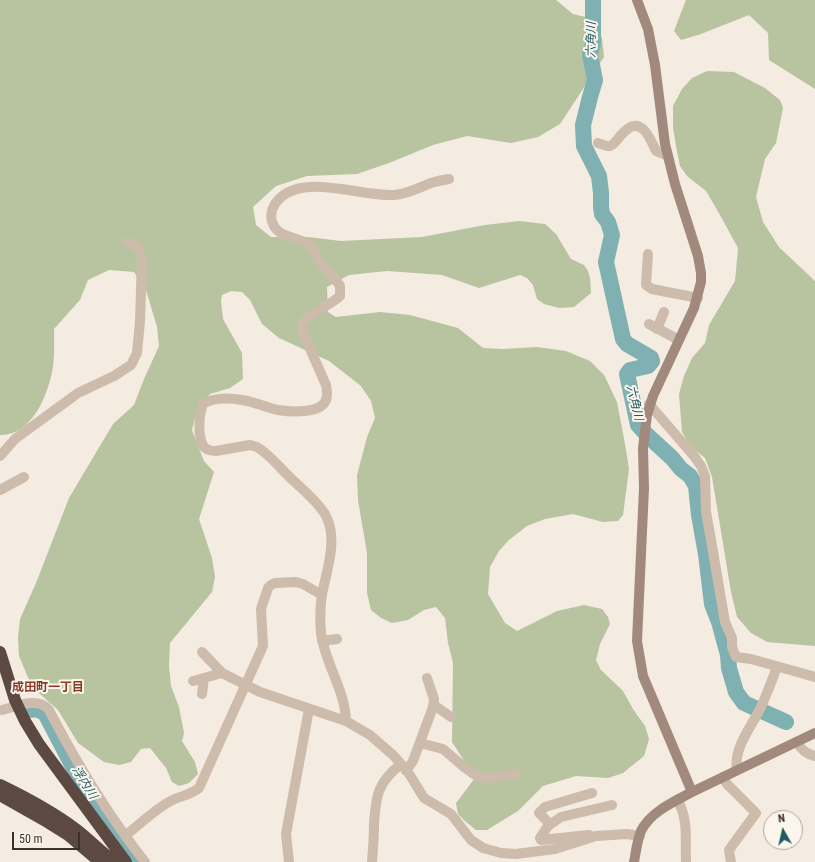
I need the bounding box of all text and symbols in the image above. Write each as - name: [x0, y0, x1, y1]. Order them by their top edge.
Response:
- water label: 六角川: [584, 22, 600, 58]
- water label: 六角川: [623, 384, 645, 422]
- district label: 成田町一丁目: [12, 681, 84, 695]
- water label: 浮内川: [68, 764, 100, 802]
- north arrow: [763, 810, 803, 850]
- text: N: [777, 812, 786, 826]
- scale bar: [14, 824, 82, 850]
- text: 50 m: [19, 832, 43, 846]

